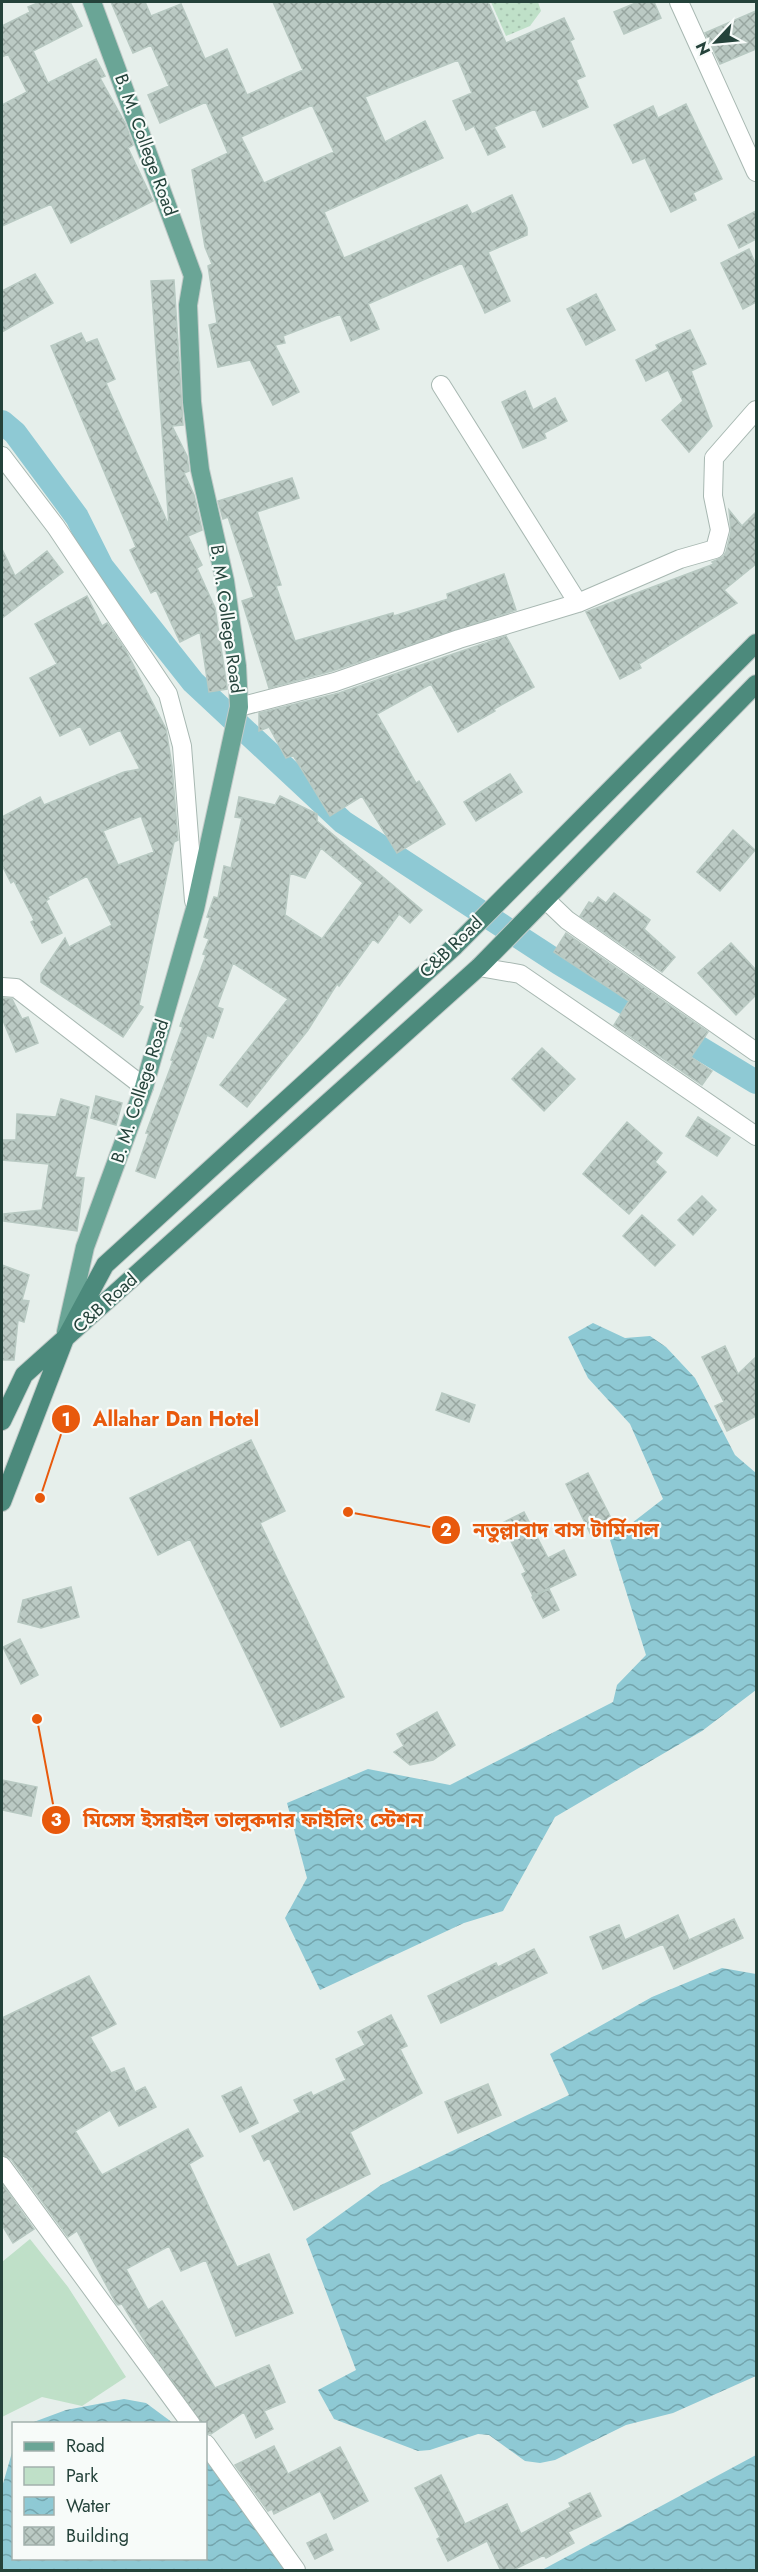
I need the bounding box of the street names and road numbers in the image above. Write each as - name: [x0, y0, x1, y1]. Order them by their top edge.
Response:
- street label: B. M. College Road: [108, 70, 184, 220]
- street label: B. M. College Road: [204, 543, 250, 695]
- street label: C&B Road: [414, 910, 488, 984]
- street label: B. M. College Road: [105, 1016, 175, 1166]
- street label: C&B Road: [67, 1267, 143, 1339]

